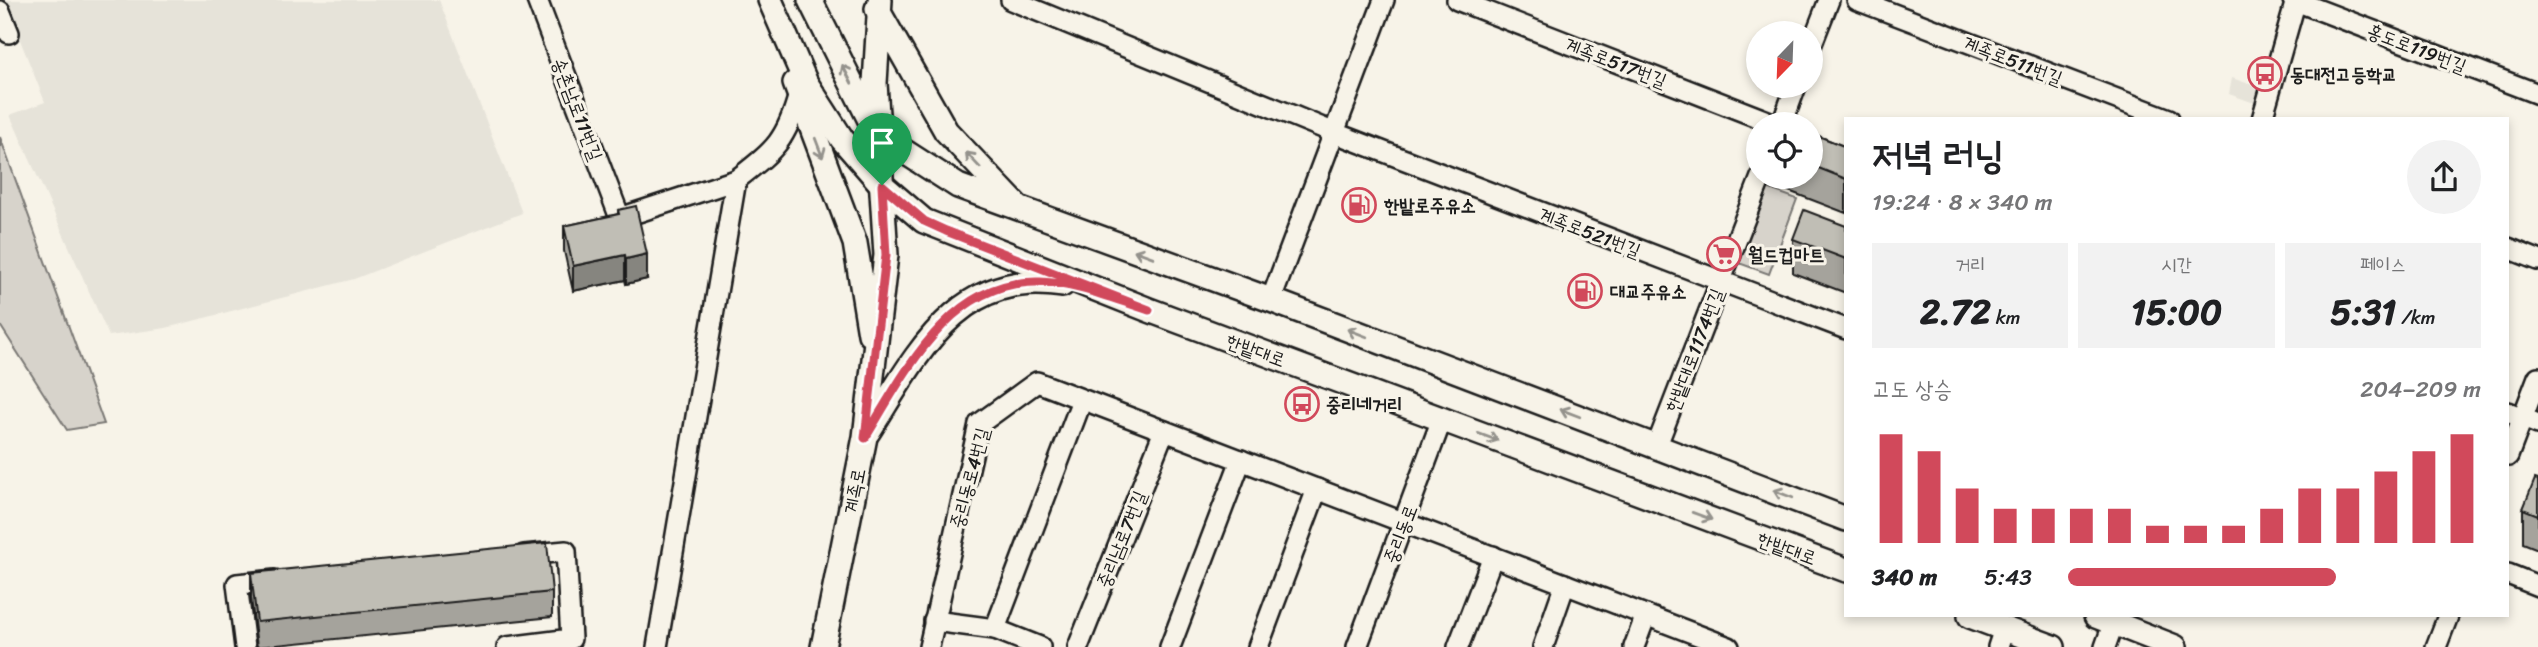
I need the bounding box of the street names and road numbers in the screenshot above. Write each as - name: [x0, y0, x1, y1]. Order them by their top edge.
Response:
- street label: 홍도로119번길: [2362, 14, 2471, 83]
- street label: 계족로511번길: [1958, 26, 2067, 95]
- street label: 계족로517번길: [1560, 28, 1672, 97]
- street label: 송촌남로11번길: [543, 53, 612, 166]
- street label: 계족로521번길: [1534, 198, 1646, 267]
- street label: 한밭대로1174번길: [1656, 283, 1733, 417]
- street label: 한밭대로: [1221, 325, 1290, 376]
- street label: 중리동로4번길: [940, 424, 999, 532]
- street label: 계족로: [834, 465, 875, 517]
- street label: 중리남로7번길: [1087, 485, 1156, 593]
- street label: 중리동로: [1374, 500, 1427, 569]
- street label: 한밭대로: [1752, 523, 1821, 574]

